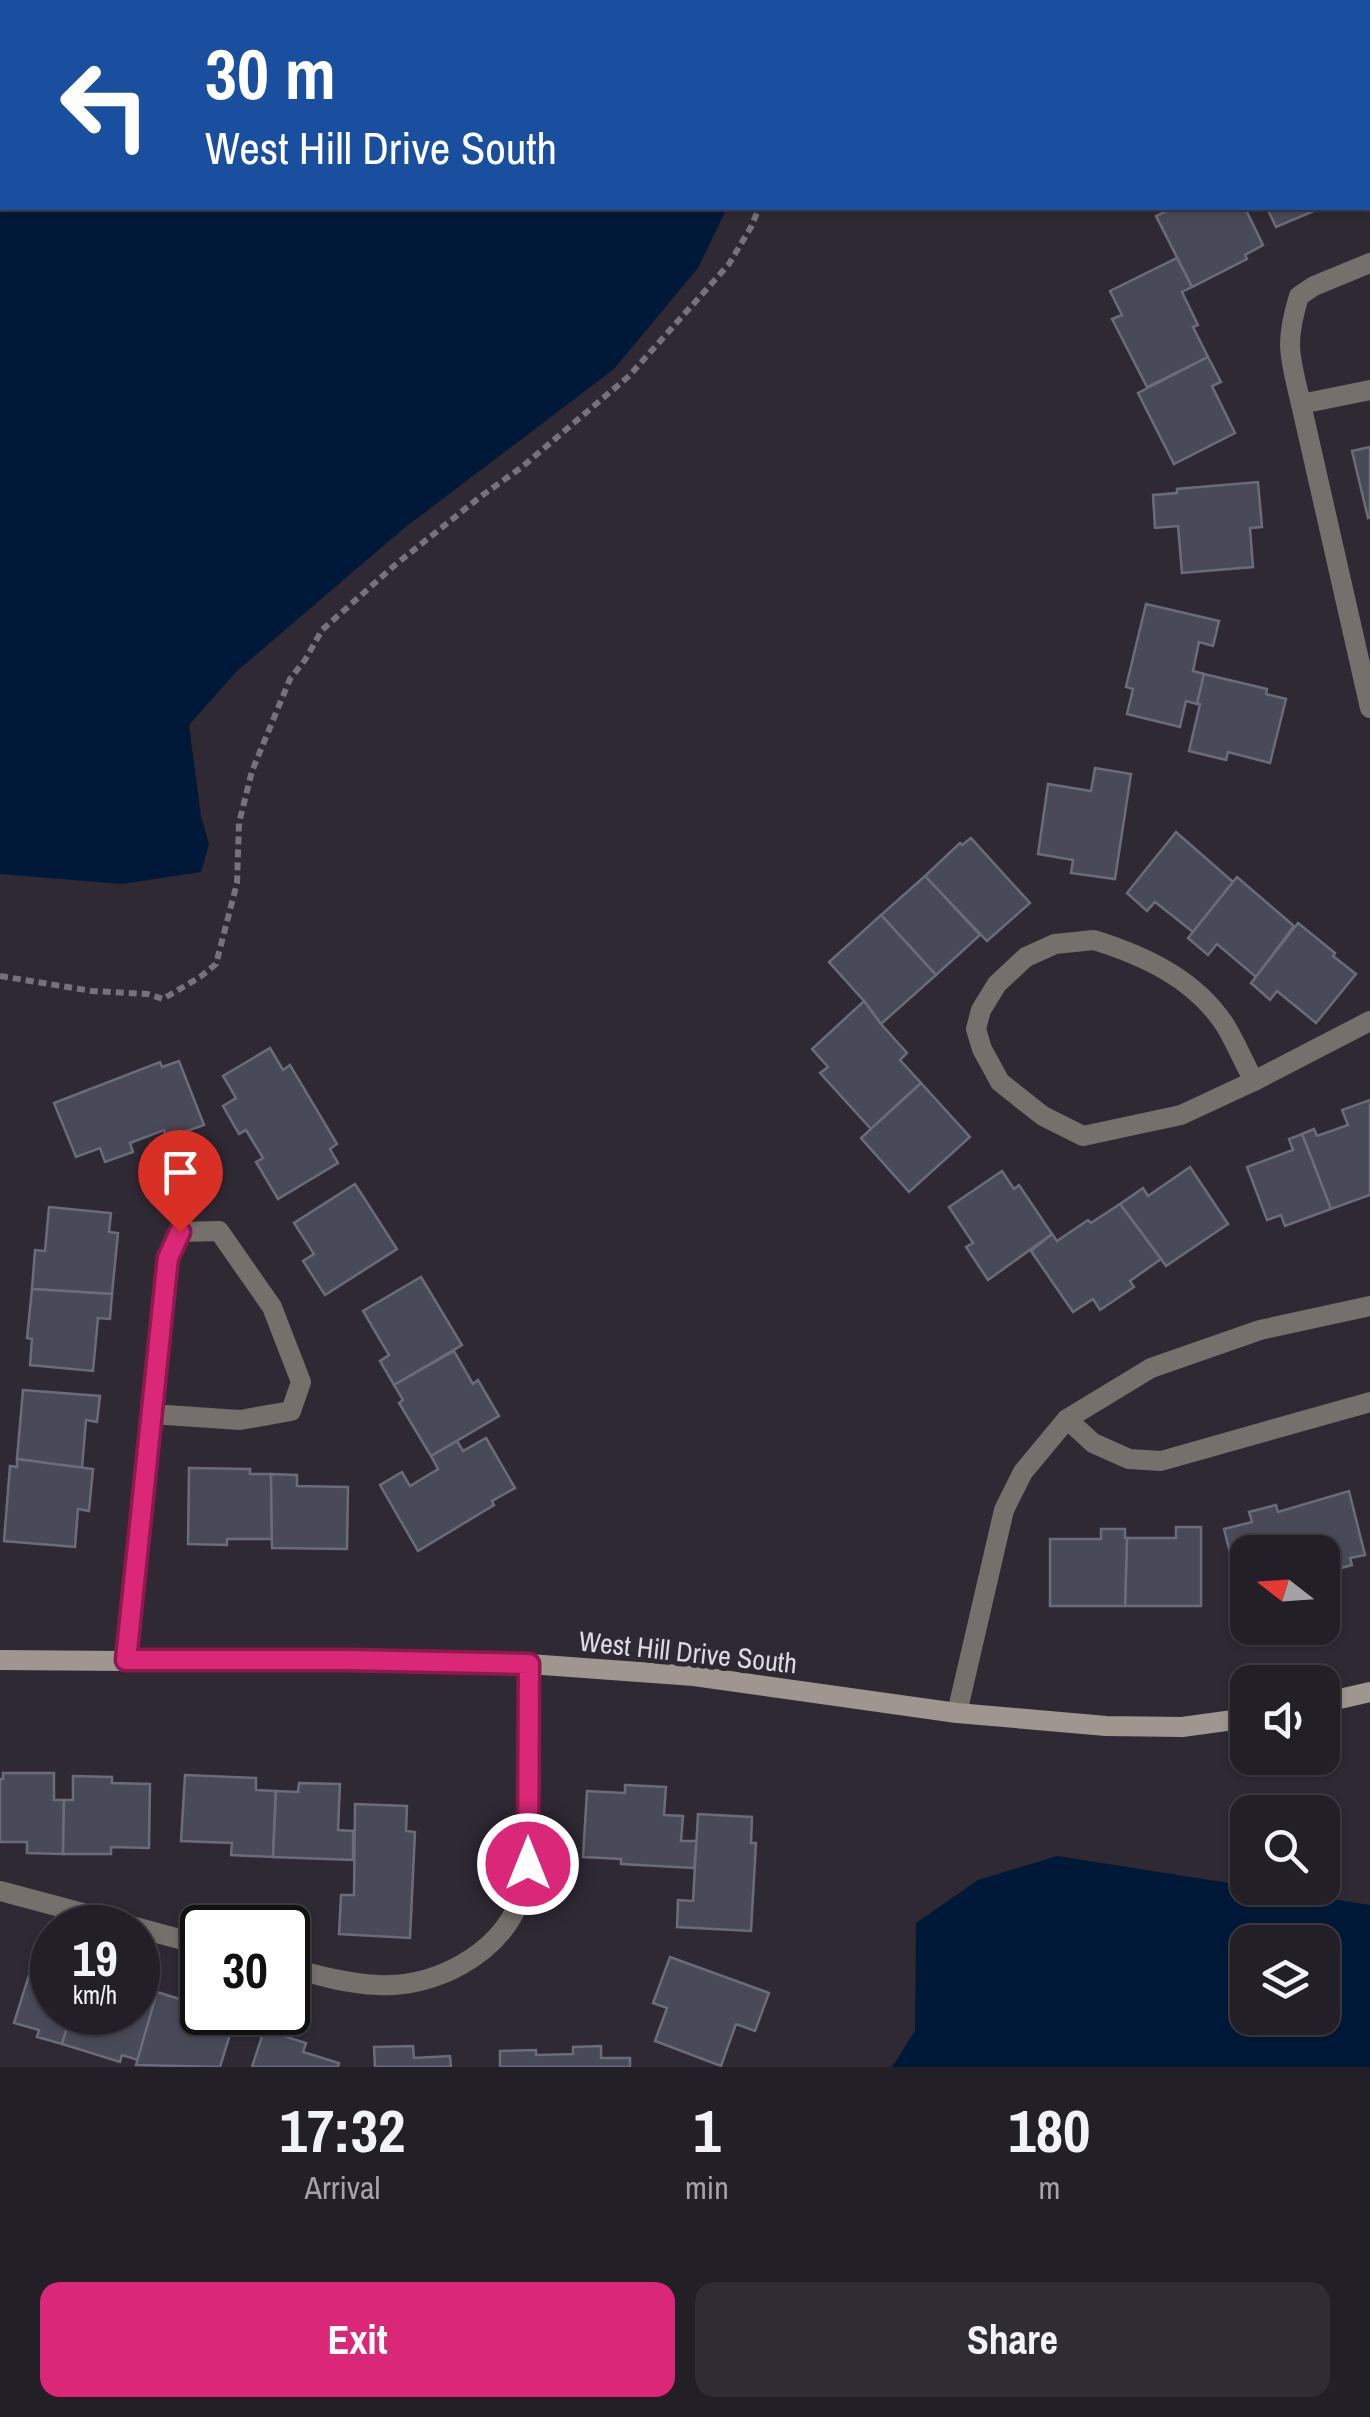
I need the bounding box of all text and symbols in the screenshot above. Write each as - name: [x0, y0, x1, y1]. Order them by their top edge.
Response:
- text: 30 m: [205, 27, 336, 121]
- icon: left: [40, 40, 170, 170]
- text: West Hill Drive South: [205, 117, 557, 178]
- pin: [138, 1130, 223, 1233]
- icon: arrive: [153, 1145, 208, 1200]
- north arrow: [1230, 1535, 1340, 1645]
- map controls: [1230, 1535, 1340, 2035]
- street label: West Hill Drive South: [577, 1622, 799, 1682]
- button: sound: [1230, 1665, 1340, 1775]
- button: search: [1230, 1795, 1340, 1905]
- position arrow: [476, 1812, 580, 1916]
- speed limit sign: 30: [180, 1905, 310, 2035]
- text: 19: [72, 1924, 118, 1992]
- button: layers: [1230, 1925, 1340, 2035]
- text: km/h: [73, 1978, 117, 2012]
- text: 17:32: [280, 2090, 405, 2171]
- text: 1: [693, 2090, 721, 2171]
- text: 180: [1008, 2090, 1090, 2171]
- text: Arrival: [305, 2166, 380, 2209]
- text: min: [685, 2166, 729, 2209]
- text: m: [1038, 2166, 1060, 2209]
- button: Exit: [40, 2282, 675, 2397]
- button: Share: [695, 2282, 1330, 2397]

